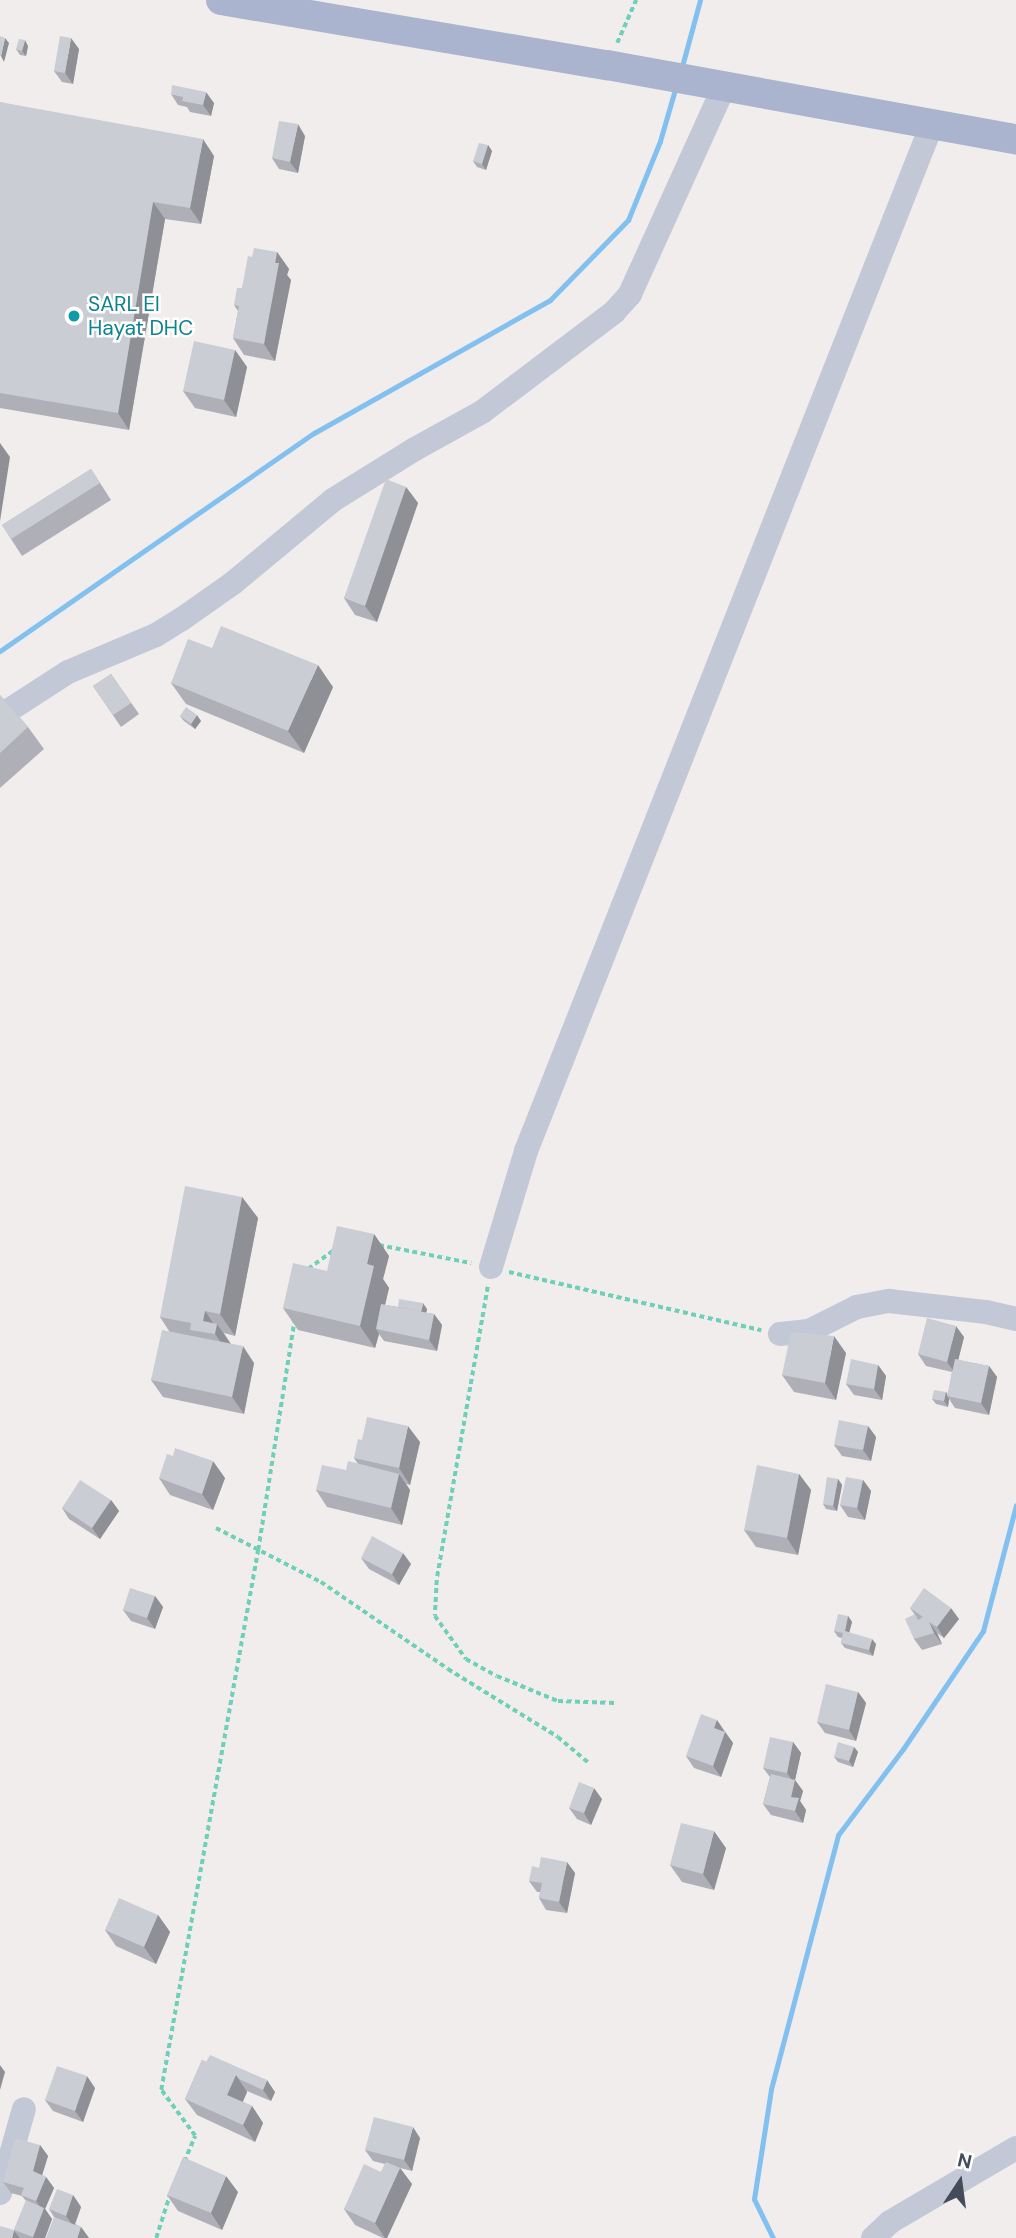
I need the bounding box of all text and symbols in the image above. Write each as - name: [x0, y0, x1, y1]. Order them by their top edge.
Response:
- place label: SARL El Hayat DHC: [88, 291, 193, 341]
- marker: SARL El Hayat DHC: [66, 308, 82, 324]
- north arrow: [925, 2147, 995, 2217]
- text: N: [955, 2147, 974, 2175]

